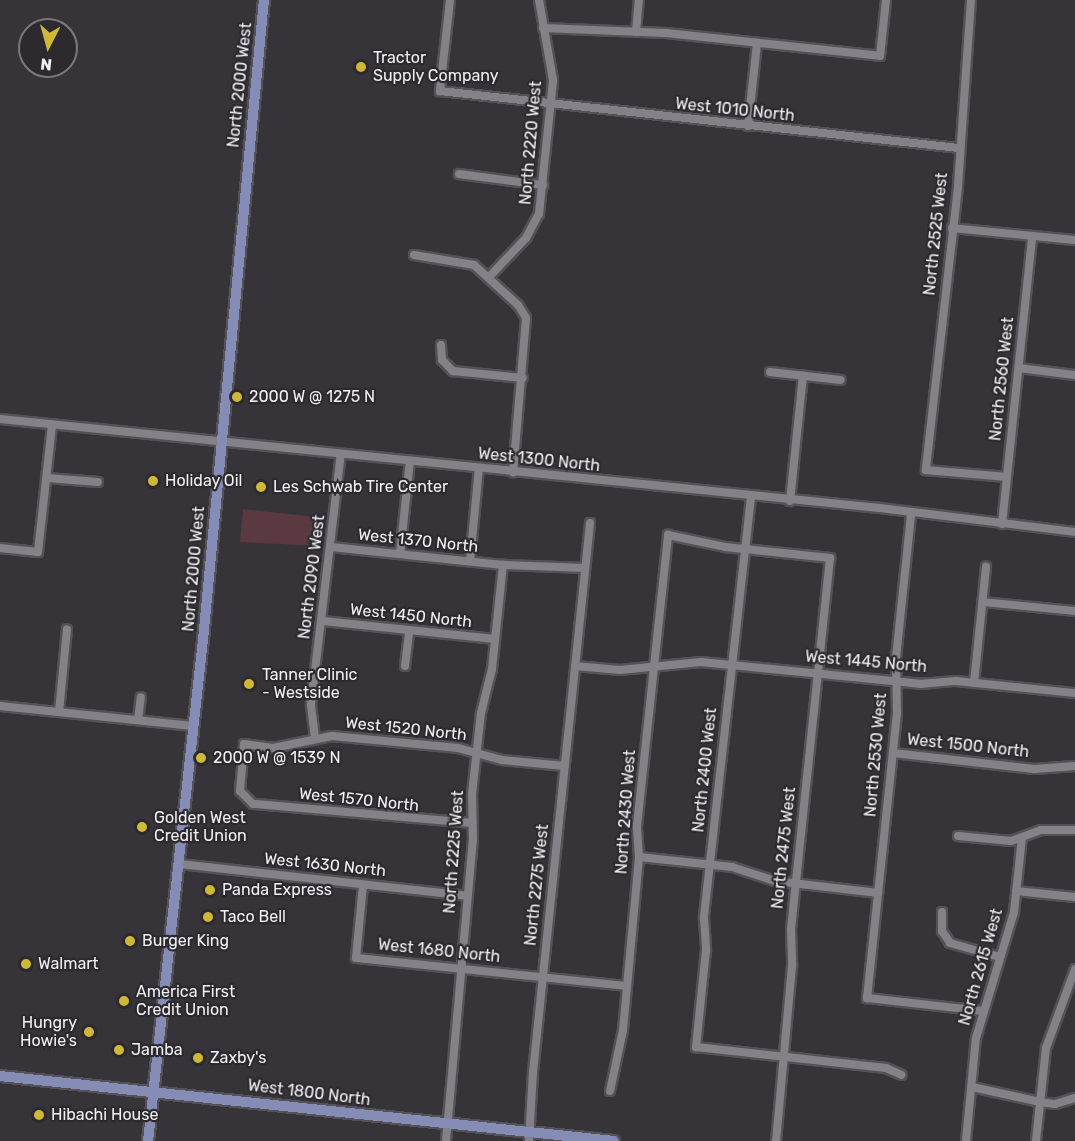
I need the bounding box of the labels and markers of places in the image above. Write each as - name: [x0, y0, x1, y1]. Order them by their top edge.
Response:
- place label: Tractor Supply Company: [373, 48, 499, 86]
- marker: Tractor Supply Company: [354, 60, 368, 74]
- place label: 2000 W @ 1275 N: [249, 387, 376, 407]
- marker: 2000 W @ 1275 N: [230, 390, 244, 404]
- place label: Holiday Oil: [165, 471, 243, 491]
- marker: Holiday Oil: [146, 474, 160, 488]
- place label: Les Schwab Tire Center: [273, 477, 449, 497]
- marker: Les Schwab Tire Center: [254, 480, 268, 494]
- place label: Tanner Clinic - Westside: [262, 665, 358, 703]
- marker: Tanner Clinic - Westside: [240, 675, 258, 693]
- place label: 2000 W @ 1539 N: [213, 748, 341, 768]
- marker: 2000 W @ 1539 N: [194, 751, 208, 765]
- place label: Golden West Credit Union: [154, 808, 247, 846]
- marker: Golden West Credit Union: [135, 820, 149, 834]
- place label: Panda Express: [222, 880, 332, 900]
- marker: Panda Express: [203, 883, 217, 897]
- place label: Taco Bell: [220, 907, 286, 927]
- marker: Taco Bell: [201, 910, 215, 924]
- place label: Burger King: [142, 931, 229, 951]
- marker: Burger King: [123, 934, 137, 948]
- place label: Walmart: [38, 954, 99, 974]
- marker: Walmart: [19, 957, 33, 971]
- place label: America First Credit Union: [136, 982, 235, 1020]
- marker: America First Credit Union: [117, 994, 131, 1008]
- place label: Hungry Howie's: [20, 1013, 77, 1051]
- marker: Hungry Howie's: [82, 1025, 96, 1039]
- place label: Jamba: [131, 1040, 182, 1060]
- marker: Jamba: [112, 1043, 126, 1057]
- place label: Zaxby's: [210, 1048, 266, 1068]
- marker: Zaxby's: [191, 1051, 205, 1065]
- place label: Hibachi House: [51, 1105, 158, 1125]
- marker: Hibachi House: [32, 1108, 46, 1122]

